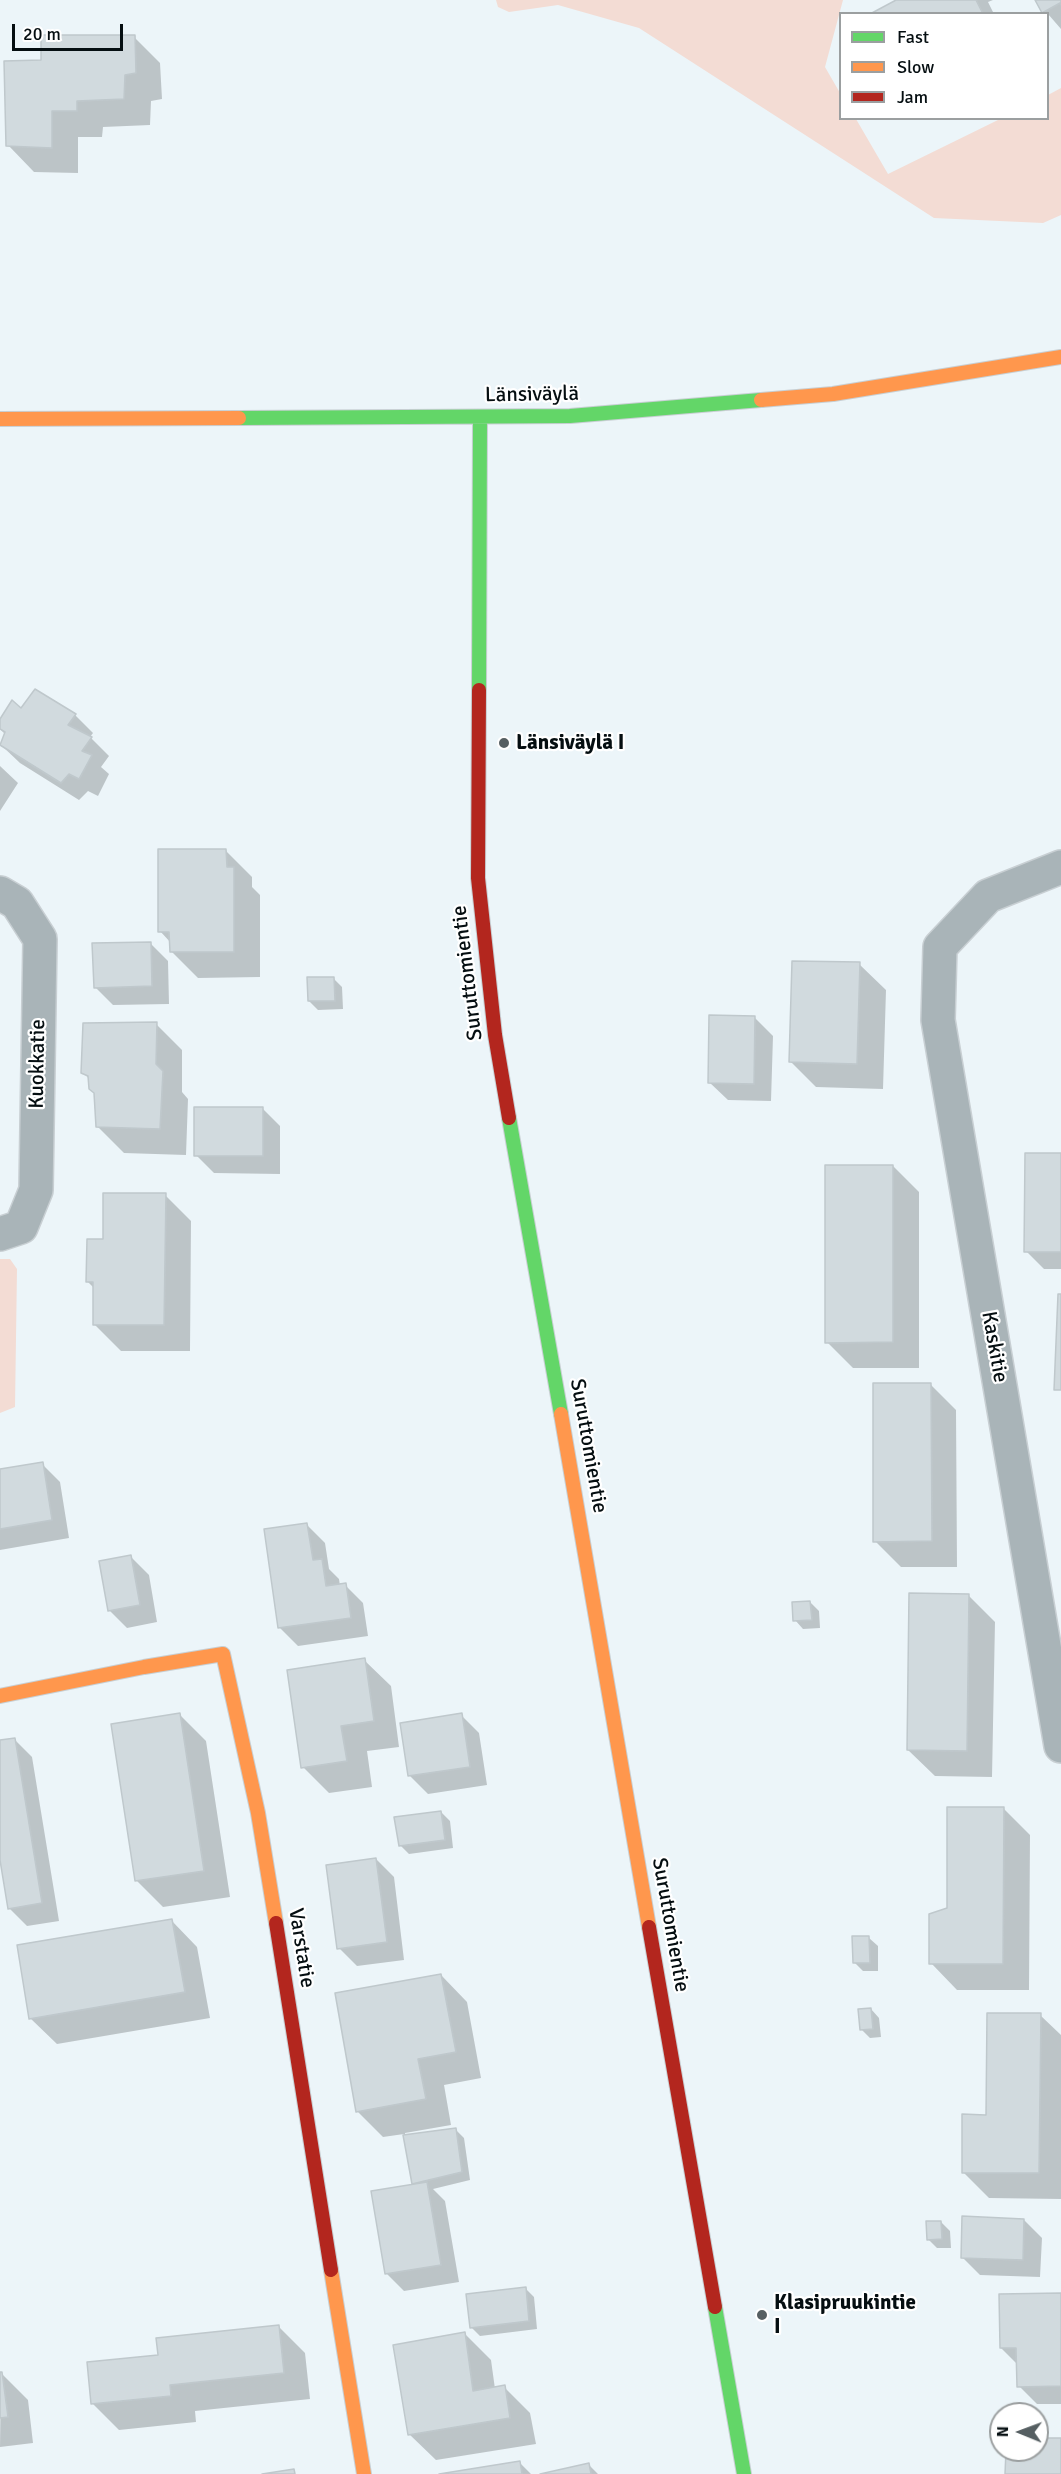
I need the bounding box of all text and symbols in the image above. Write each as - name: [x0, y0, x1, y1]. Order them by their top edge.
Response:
- scale bar: [15, 12, 126, 50]
- legend: [839, 12, 1049, 120]
- text: 20 m: [23, 23, 61, 45]
- text: Fast: [897, 26, 929, 48]
- text: Slow: [897, 56, 934, 78]
- text: Jam: [897, 86, 928, 108]
- street label: Länsiväylä: [485, 382, 579, 408]
- place label: Länsiväylä I: [516, 730, 624, 756]
- marker: Länsiväylä I: [497, 736, 511, 750]
- street label: Suruttomientie: [447, 904, 489, 1042]
- street label: Kuokkatie: [25, 1019, 51, 1109]
- street label: Kaskitie: [975, 1309, 1013, 1385]
- street label: Suruttomientie: [564, 1377, 612, 1515]
- street label: Suruttomientie: [646, 1856, 694, 1994]
- street label: Varstatie: [282, 1906, 320, 1990]
- place label: Klasipruukintie I: [774, 2290, 916, 2340]
- marker: Klasipruukintie I: [755, 2308, 769, 2322]
- north arrow: [989, 2402, 1049, 2462]
- text: N: [993, 2426, 1013, 2437]

